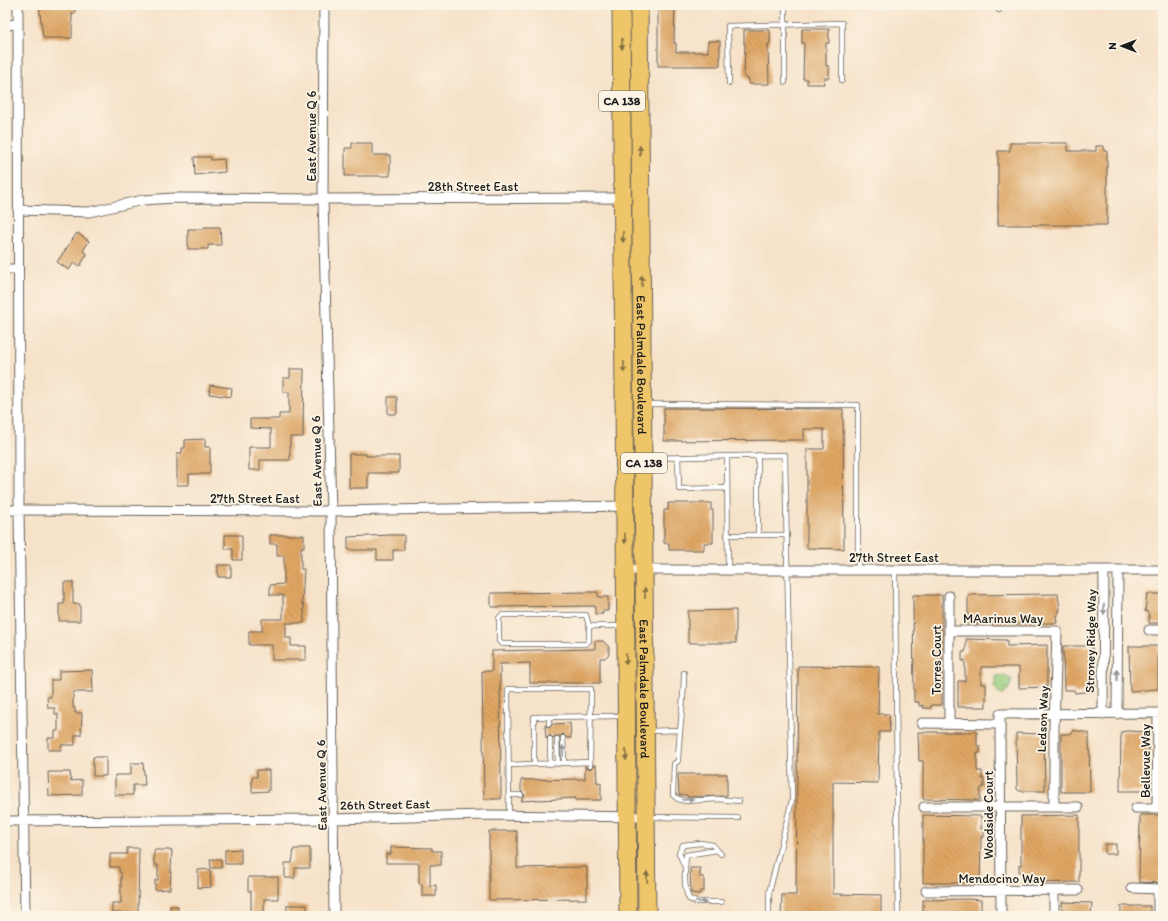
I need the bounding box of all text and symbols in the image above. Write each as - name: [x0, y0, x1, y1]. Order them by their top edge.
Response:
- north arrow: [1102, 26, 1142, 66]
- one-way arrow: [619, 38, 625, 51]
- text: N: [1106, 42, 1119, 50]
- street label: East Avenue Q 6: [304, 90, 319, 181]
- road number: CA 138: [599, 91, 645, 111]
- one-way arrow: [637, 144, 643, 157]
- street label: 28th Street East: [428, 179, 518, 194]
- one-way arrow: [620, 231, 626, 244]
- one-way arrow: [639, 274, 645, 287]
- street label: East Palmdale Boulevard: [634, 295, 650, 435]
- one-way arrow: [621, 361, 627, 374]
- street label: East Avenue Q 6: [308, 415, 325, 507]
- road number: CA 138: [621, 453, 667, 473]
- street label: 27th Street East: [210, 491, 300, 506]
- one-way arrow: [622, 532, 628, 545]
- street label: 27th Street East: [849, 550, 939, 565]
- one-way arrow: [641, 587, 648, 599]
- street label: Stroney Ridge Way: [1082, 589, 1099, 693]
- one-way arrow: [1101, 603, 1107, 616]
- street label: MAarinus Way: [963, 611, 1043, 626]
- street label: East Palmdale Boulevard: [636, 619, 653, 759]
- street label: Torres Court: [929, 625, 944, 695]
- one-way arrow: [623, 653, 629, 666]
- one-way arrow: [1114, 668, 1120, 681]
- street label: Ledson Way: [1034, 685, 1051, 753]
- street label: Bellevue Way: [1138, 724, 1153, 798]
- street label: East Avenue Q 6: [313, 739, 330, 831]
- one-way arrow: [560, 745, 567, 757]
- one-way arrow: [623, 749, 629, 762]
- street label: Woodside Court: [981, 771, 996, 859]
- street label: 26th Street East: [340, 796, 430, 813]
- one-way arrow: [682, 797, 695, 803]
- one-way arrow: [644, 870, 650, 883]
- street label: Mendocino Way: [958, 871, 1046, 886]
- one-way arrow: [695, 898, 707, 905]

